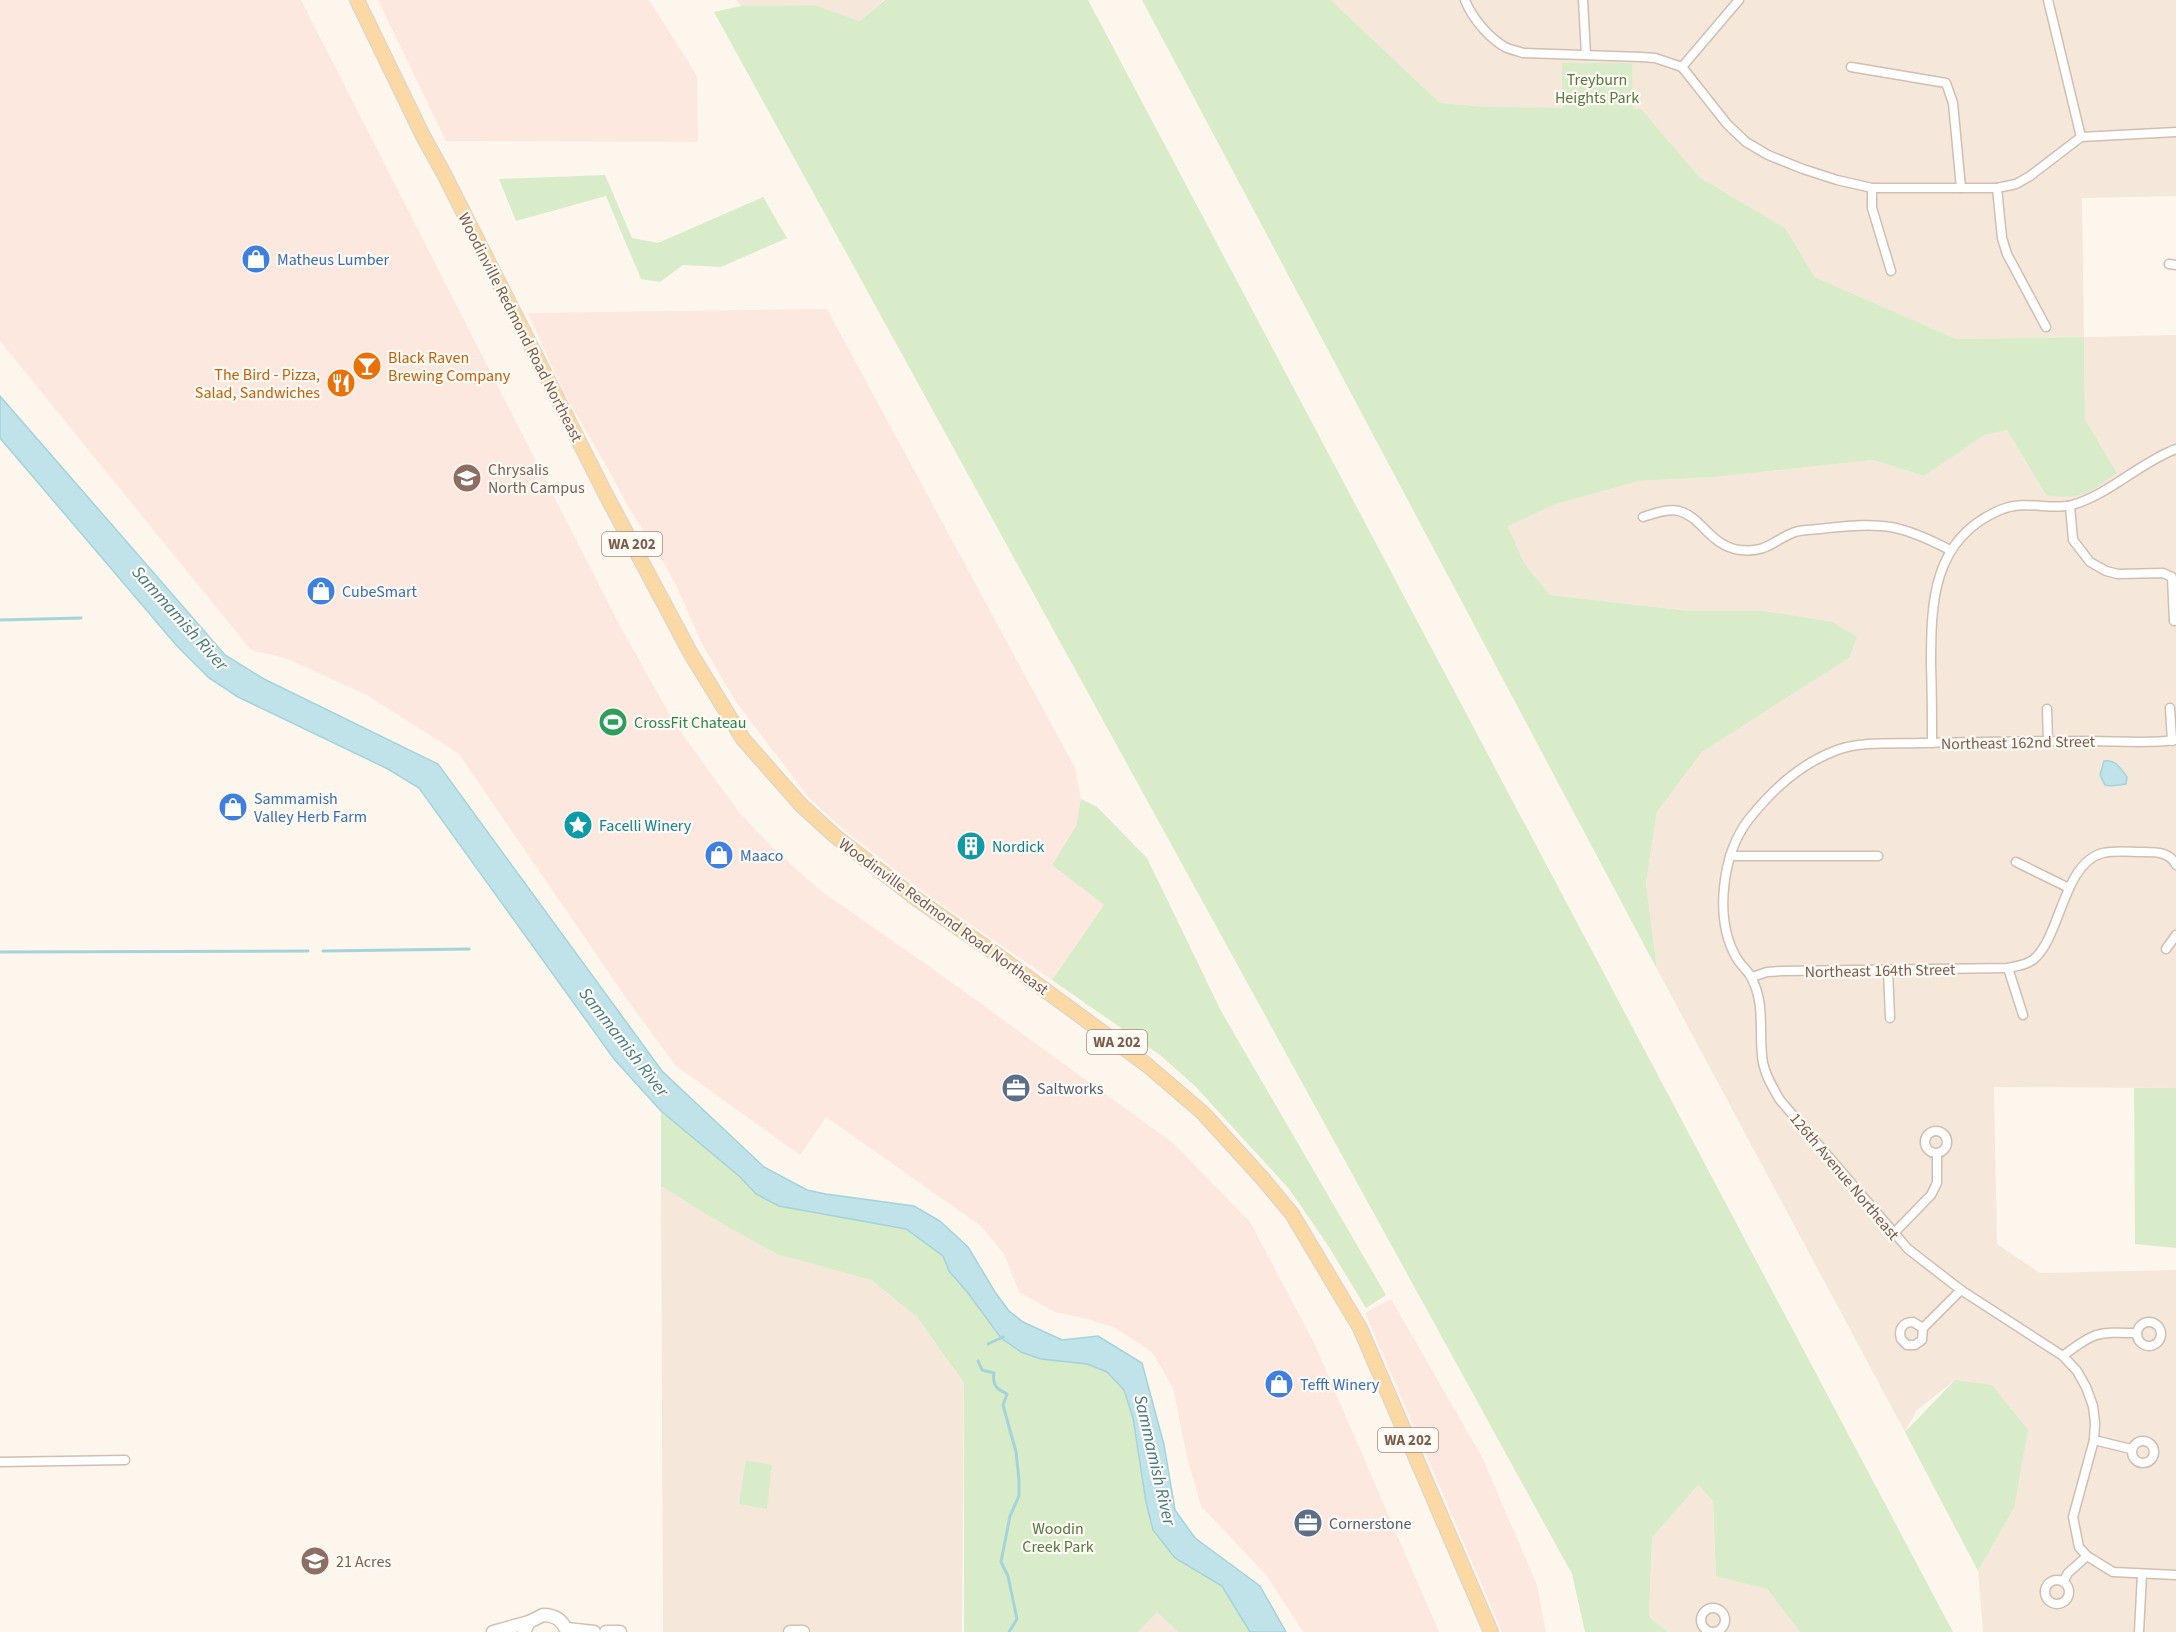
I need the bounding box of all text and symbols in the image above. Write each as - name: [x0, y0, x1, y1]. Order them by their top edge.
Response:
- park label: Treyburn Heights Park: [1555, 69, 1639, 109]
- street label: Woodinville Redmond Road Northeast: [453, 209, 588, 446]
- shop icon: Matheus Lumber: [240, 243, 272, 275]
- place label: Matheus Lumber: [277, 249, 390, 271]
- place label: Black Raven Brewing Company: [388, 347, 511, 387]
- bar icon: Black Raven Brewing Company: [351, 350, 383, 382]
- place label: The Bird - Pizza, Salad, Sandwiches: [195, 364, 320, 404]
- restaurant icon: The Bird - Pizza, Salad, Sandwiches: [325, 367, 357, 399]
- place label: Chrysalis North Campus: [488, 459, 585, 499]
- school or university icon: Chrysalis North Campus: [451, 462, 483, 494]
- road number: WA 202: [602, 532, 662, 556]
- water label: Sammamish River: [126, 561, 234, 677]
- shop icon: CubeSmart: [305, 575, 337, 607]
- place label: CubeSmart: [342, 581, 418, 603]
- sports icon: CrossFit Chateau: [597, 706, 629, 738]
- place label: CrossFit Chateau: [634, 712, 746, 734]
- street label: Northeast 162nd Street: [1941, 731, 2096, 755]
- place label: Sammamish Valley Herb Farm: [254, 788, 367, 828]
- shop icon: Sammamish Valley Herb Farm: [217, 791, 249, 823]
- place icon: Facelli Winery: [562, 809, 594, 841]
- place label: Facelli Winery: [599, 815, 692, 837]
- building icon: Nordick: [955, 830, 987, 862]
- street label: Woodinville Redmond Road Northeast: [834, 833, 1053, 1001]
- place label: Nordick: [992, 836, 1045, 858]
- shop icon: Maaco: [703, 839, 735, 871]
- place label: Maaco: [740, 845, 783, 867]
- street label: Northeast 164th Street: [1804, 959, 1956, 983]
- water label: Sammamish River: [573, 982, 675, 1103]
- road number: WA 202: [1087, 1030, 1147, 1054]
- office icon: Saltworks: [1000, 1072, 1032, 1104]
- place label: Saltworks: [1037, 1078, 1104, 1100]
- street label: 126th Avenue Northeast: [1784, 1108, 1904, 1245]
- shop icon: Tefft Winery: [1263, 1368, 1295, 1400]
- place label: Tefft Winery: [1300, 1374, 1380, 1396]
- water label: Sammamish River: [1127, 1392, 1182, 1529]
- road number: WA 202: [1378, 1428, 1438, 1452]
- office icon: Cornerstone: [1292, 1507, 1324, 1539]
- place label: Cornerstone: [1329, 1513, 1412, 1535]
- park label: Woodin Creek Park: [1022, 1518, 1094, 1558]
- school or university icon: 21 Acres: [299, 1545, 331, 1577]
- place label: 21 Acres: [336, 1551, 391, 1573]

